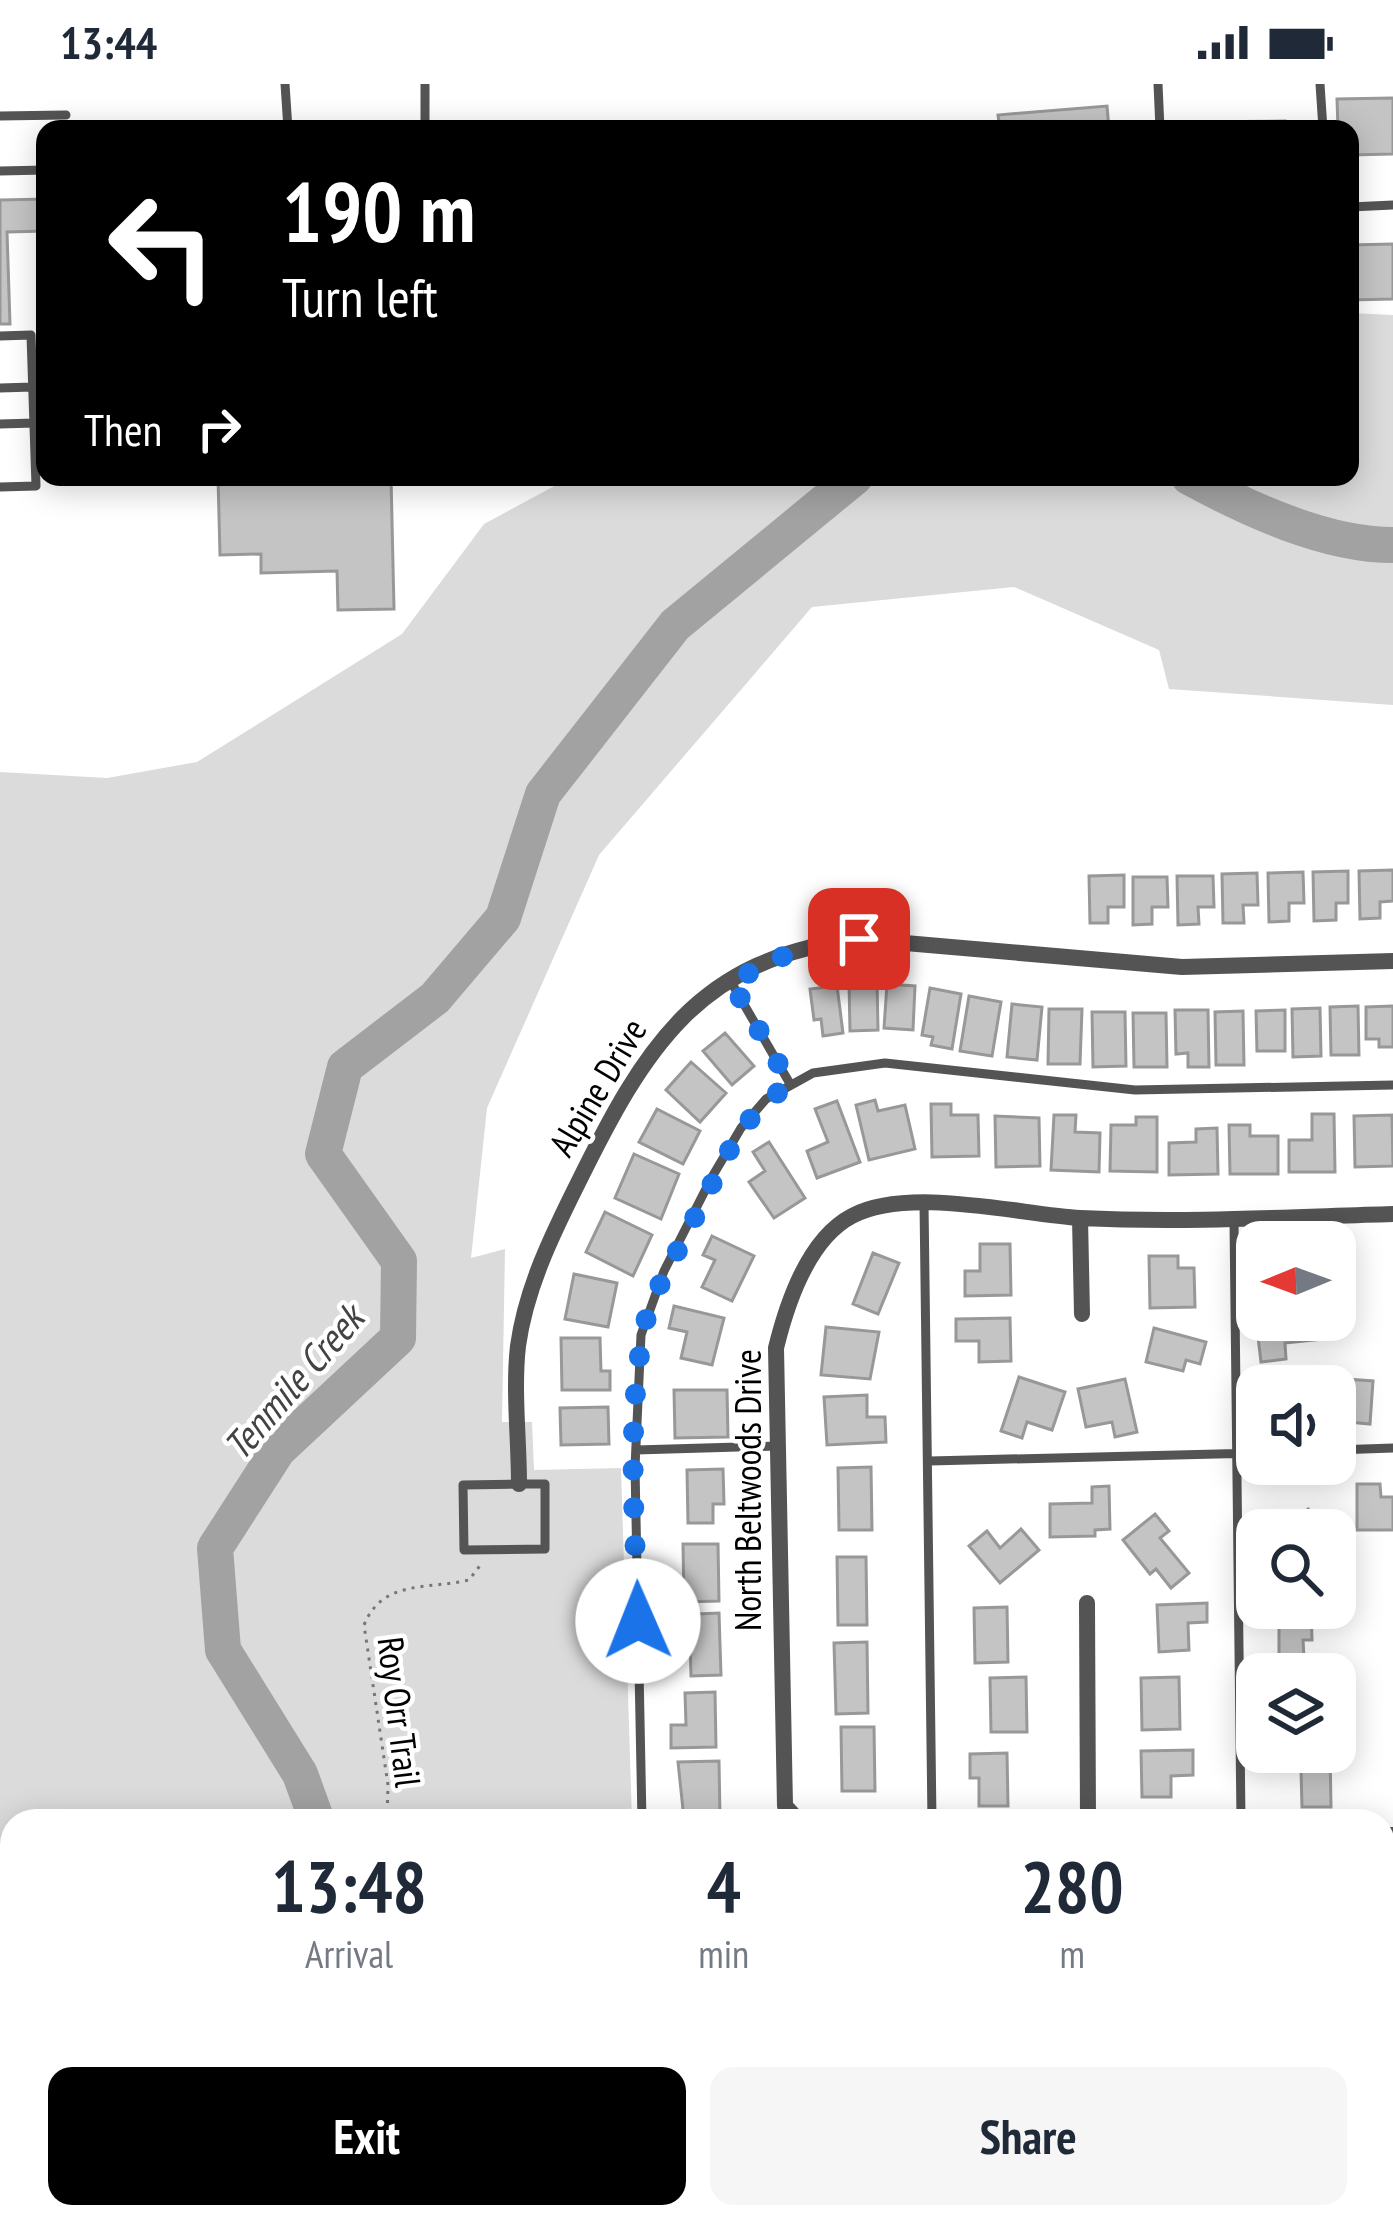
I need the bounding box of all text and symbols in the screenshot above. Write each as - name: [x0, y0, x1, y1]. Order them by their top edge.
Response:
- text: 13:44: [60, 13, 157, 71]
- text: 190 m: [282, 156, 475, 265]
- icon: left: [84, 168, 240, 324]
- text: Turn left: [282, 262, 438, 332]
- icon: right: [186, 396, 252, 462]
- text: Then: [84, 400, 162, 458]
- pin: [808, 888, 910, 990]
- icon: arrive: [826, 906, 892, 972]
- street label: Alpine Drive: [538, 1009, 656, 1165]
- north arrow: [1236, 1221, 1356, 1341]
- map controls: [1236, 1221, 1356, 1773]
- water label: Tenmile Creek: [212, 1290, 377, 1470]
- street label: North Beltwoods Drive: [724, 1349, 771, 1631]
- button: sound: [1236, 1365, 1356, 1485]
- button: search: [1236, 1509, 1356, 1629]
- position arrow: [575, 1558, 701, 1684]
- street label: Roy Orr Trail: [367, 1634, 433, 1790]
- button: layers: [1236, 1653, 1356, 1773]
- text: 13:48: [271, 1839, 427, 1932]
- text: 4: [707, 1839, 741, 1932]
- text: 280: [1020, 1839, 1124, 1932]
- text: Arrival: [305, 1928, 393, 1979]
- text: min: [698, 1928, 749, 1979]
- text: m: [1059, 1928, 1085, 1979]
- button: Exit: [48, 2067, 686, 2205]
- button: Share: [710, 2067, 1347, 2205]

